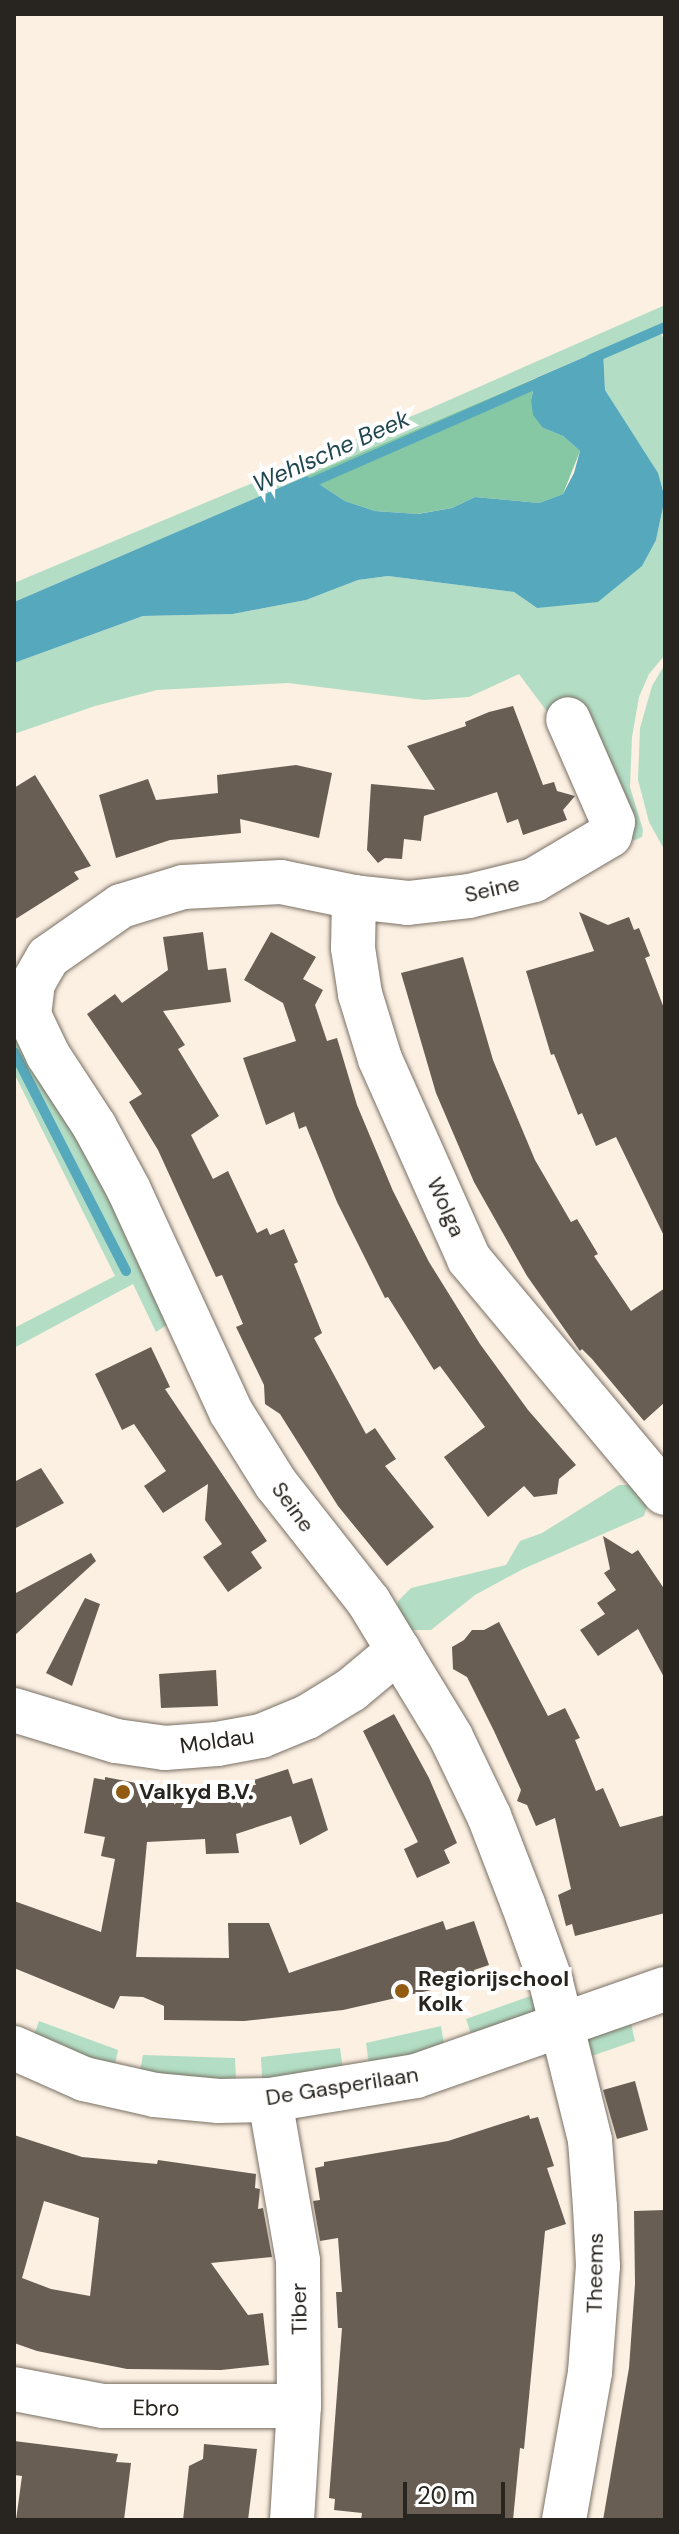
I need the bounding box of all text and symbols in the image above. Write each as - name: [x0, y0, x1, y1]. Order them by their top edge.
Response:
- water label: Wehlsche Beek: [248, 404, 414, 498]
- street label: Seine: [462, 870, 522, 908]
- street label: Wolga: [421, 1173, 471, 1241]
- street label: Seine: [266, 1477, 320, 1537]
- street label: Moldau: [178, 1723, 256, 1759]
- place label: Valkyd B.V.: [139, 1779, 254, 1805]
- marker: Valkyd B.V.: [114, 1783, 132, 1801]
- place label: Regiorijschool Kolk: [418, 1965, 569, 2016]
- marker: Regiorijschool Kolk: [393, 1982, 411, 2000]
- street label: De Gasperilaan: [264, 2061, 420, 2111]
- street label: Theems: [581, 2232, 609, 2314]
- street label: Tiber: [285, 2283, 313, 2335]
- street label: Ebro: [132, 2394, 180, 2422]
- scale bar: [407, 2466, 509, 2516]
- text: 20 m: [417, 2480, 475, 2511]

